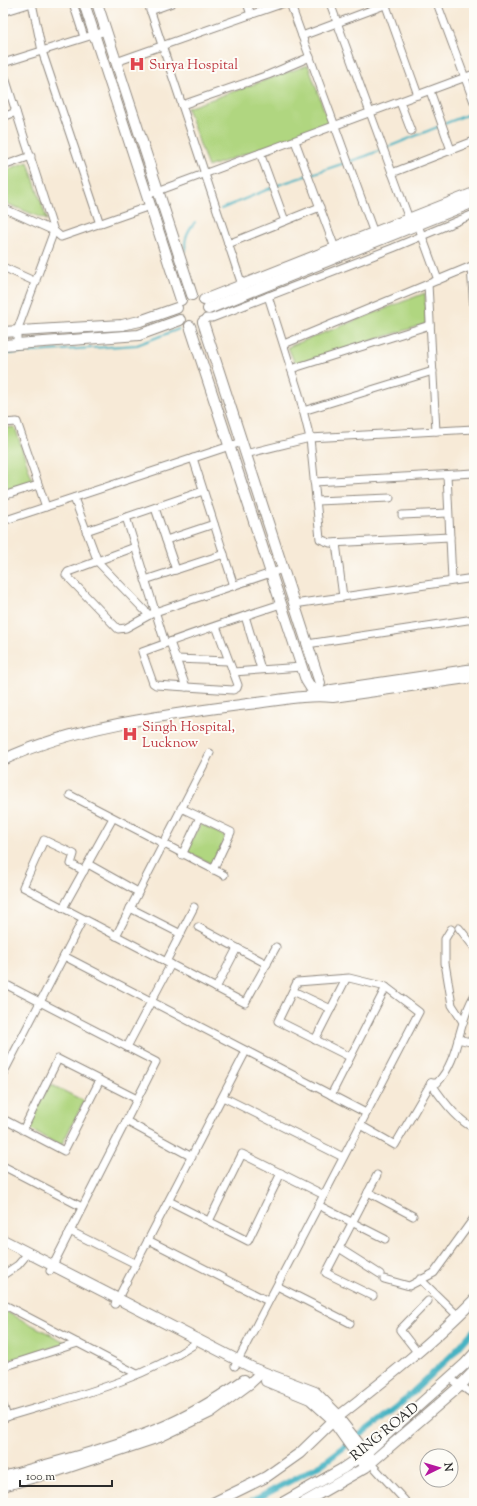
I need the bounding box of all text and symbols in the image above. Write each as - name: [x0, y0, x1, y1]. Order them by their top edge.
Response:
- hospital icon: Surya Hospital: [128, 55, 146, 73]
- place label: Surya Hospital: [149, 56, 238, 76]
- place label: Singh Hospital, Lucknow: [142, 718, 235, 754]
- hospital icon: Singh Hospital, Lucknow: [121, 725, 139, 743]
- street label: RING ROAD: [346, 1398, 424, 1467]
- north arrow: [419, 1448, 459, 1488]
- text: N: [440, 1461, 456, 1473]
- scale bar: [20, 1462, 112, 1488]
- text: 100 m: [26, 1468, 55, 1486]

